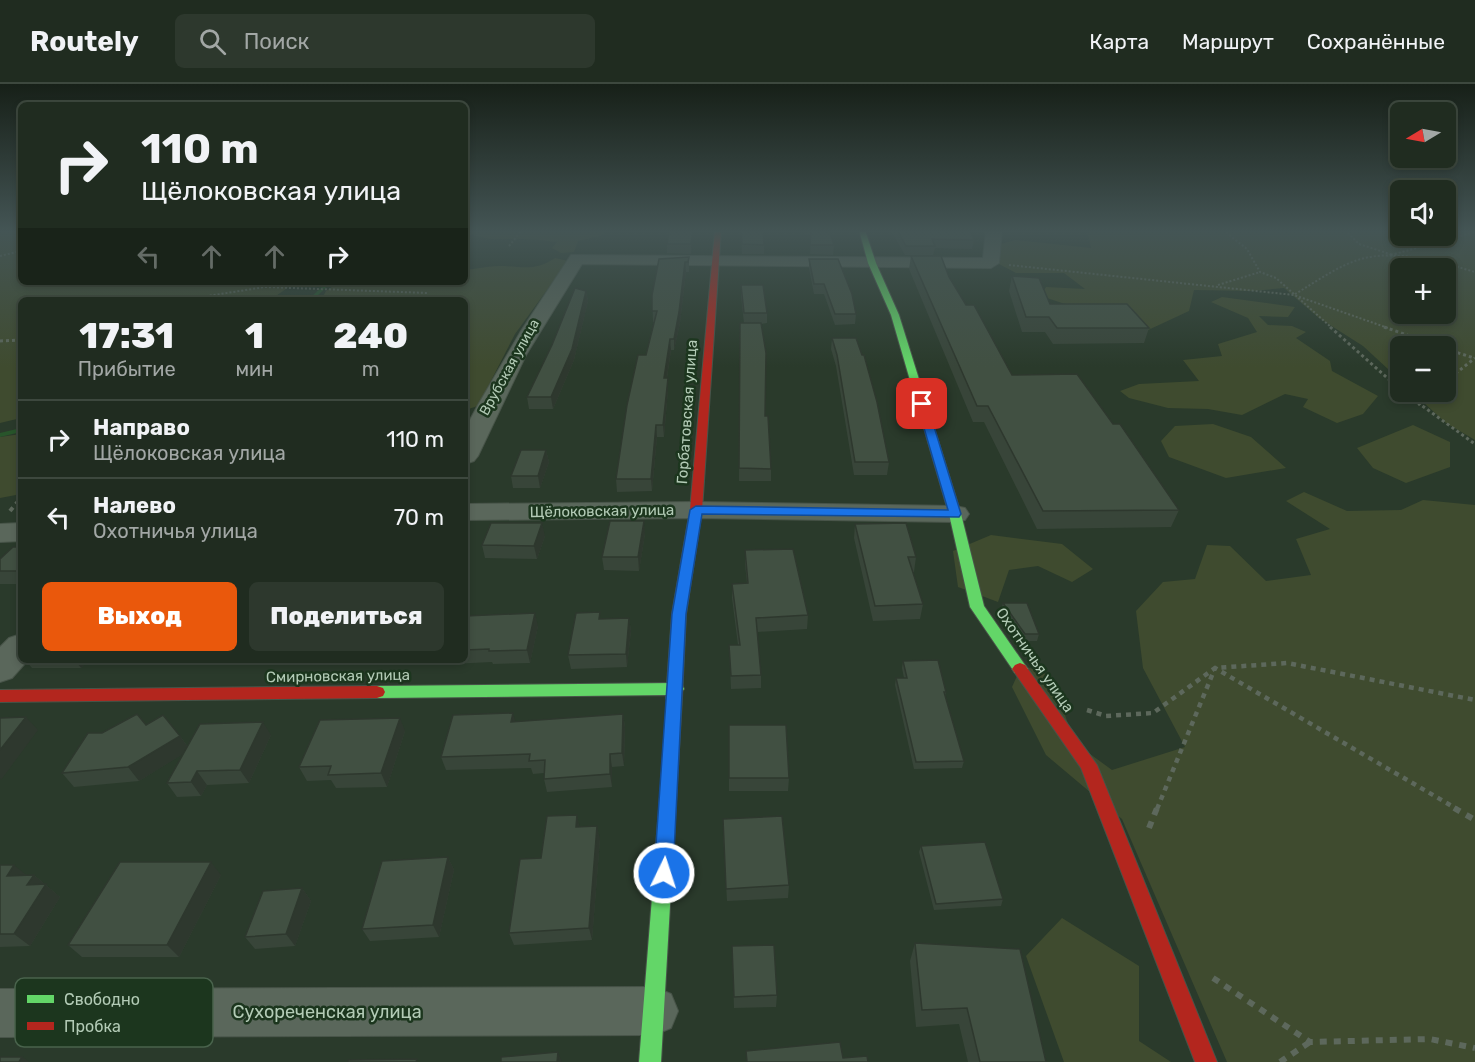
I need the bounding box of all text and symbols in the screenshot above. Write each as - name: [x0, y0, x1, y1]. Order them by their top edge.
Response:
- search box: [175, 14, 595, 68]
- text: Routely: [30, 25, 139, 58]
- icon: search: [196, 25, 229, 58]
- text: Поиск: [244, 28, 309, 55]
- text: Карта: [1089, 29, 1149, 54]
- text: Маршрут: [1182, 29, 1274, 54]
- text: Сохранённые: [1307, 29, 1445, 54]
- north arrow: [1390, 102, 1456, 168]
- map controls: [1390, 102, 1456, 402]
- text: 110 m: [141, 124, 259, 174]
- icon: right: [42, 126, 120, 204]
- text: Щёлоковская улица: [141, 175, 401, 207]
- button: sound: [1390, 180, 1456, 246]
- icon: left: [132, 240, 165, 273]
- icon: ahead: [195, 240, 228, 273]
- icon: ahead: [258, 240, 291, 273]
- icon: right: [321, 240, 354, 273]
- button: +: [1390, 258, 1456, 324]
- text: 17:31: [79, 314, 174, 357]
- text: 1: [245, 314, 264, 357]
- text: 240: [333, 314, 408, 357]
- street label: Врубская улица: [476, 316, 543, 418]
- button: −: [1390, 336, 1456, 402]
- street label: Горбатовская улица: [673, 339, 701, 485]
- text: Прибытие: [78, 357, 176, 381]
- text: мин: [235, 357, 273, 381]
- text: m: [362, 357, 380, 381]
- pin: [896, 378, 947, 429]
- icon: arrive: [905, 387, 938, 420]
- text: Направо: [93, 414, 190, 441]
- icon: right: [42, 423, 75, 456]
- text: 110 m: [386, 426, 444, 453]
- text: Щёлоковская улица: [93, 441, 286, 465]
- text: Налево: [93, 492, 176, 519]
- icon: left: [42, 501, 75, 534]
- street label: Щёлоковская улица: [530, 501, 674, 521]
- text: 70 m: [394, 504, 444, 531]
- text: Охотничья улица: [93, 519, 258, 543]
- button: Выход: [42, 582, 237, 651]
- button: Поделиться: [249, 582, 444, 651]
- street label: Охотничья улица: [992, 604, 1078, 716]
- street label: Смирновская улица: [266, 666, 410, 686]
- position arrow: [632, 841, 696, 905]
- legend: [15, 978, 213, 1047]
- text: Свободно: [64, 990, 140, 1009]
- street label: Сухореченская улица: [232, 1001, 422, 1023]
- text: Пробка: [64, 1017, 121, 1036]

